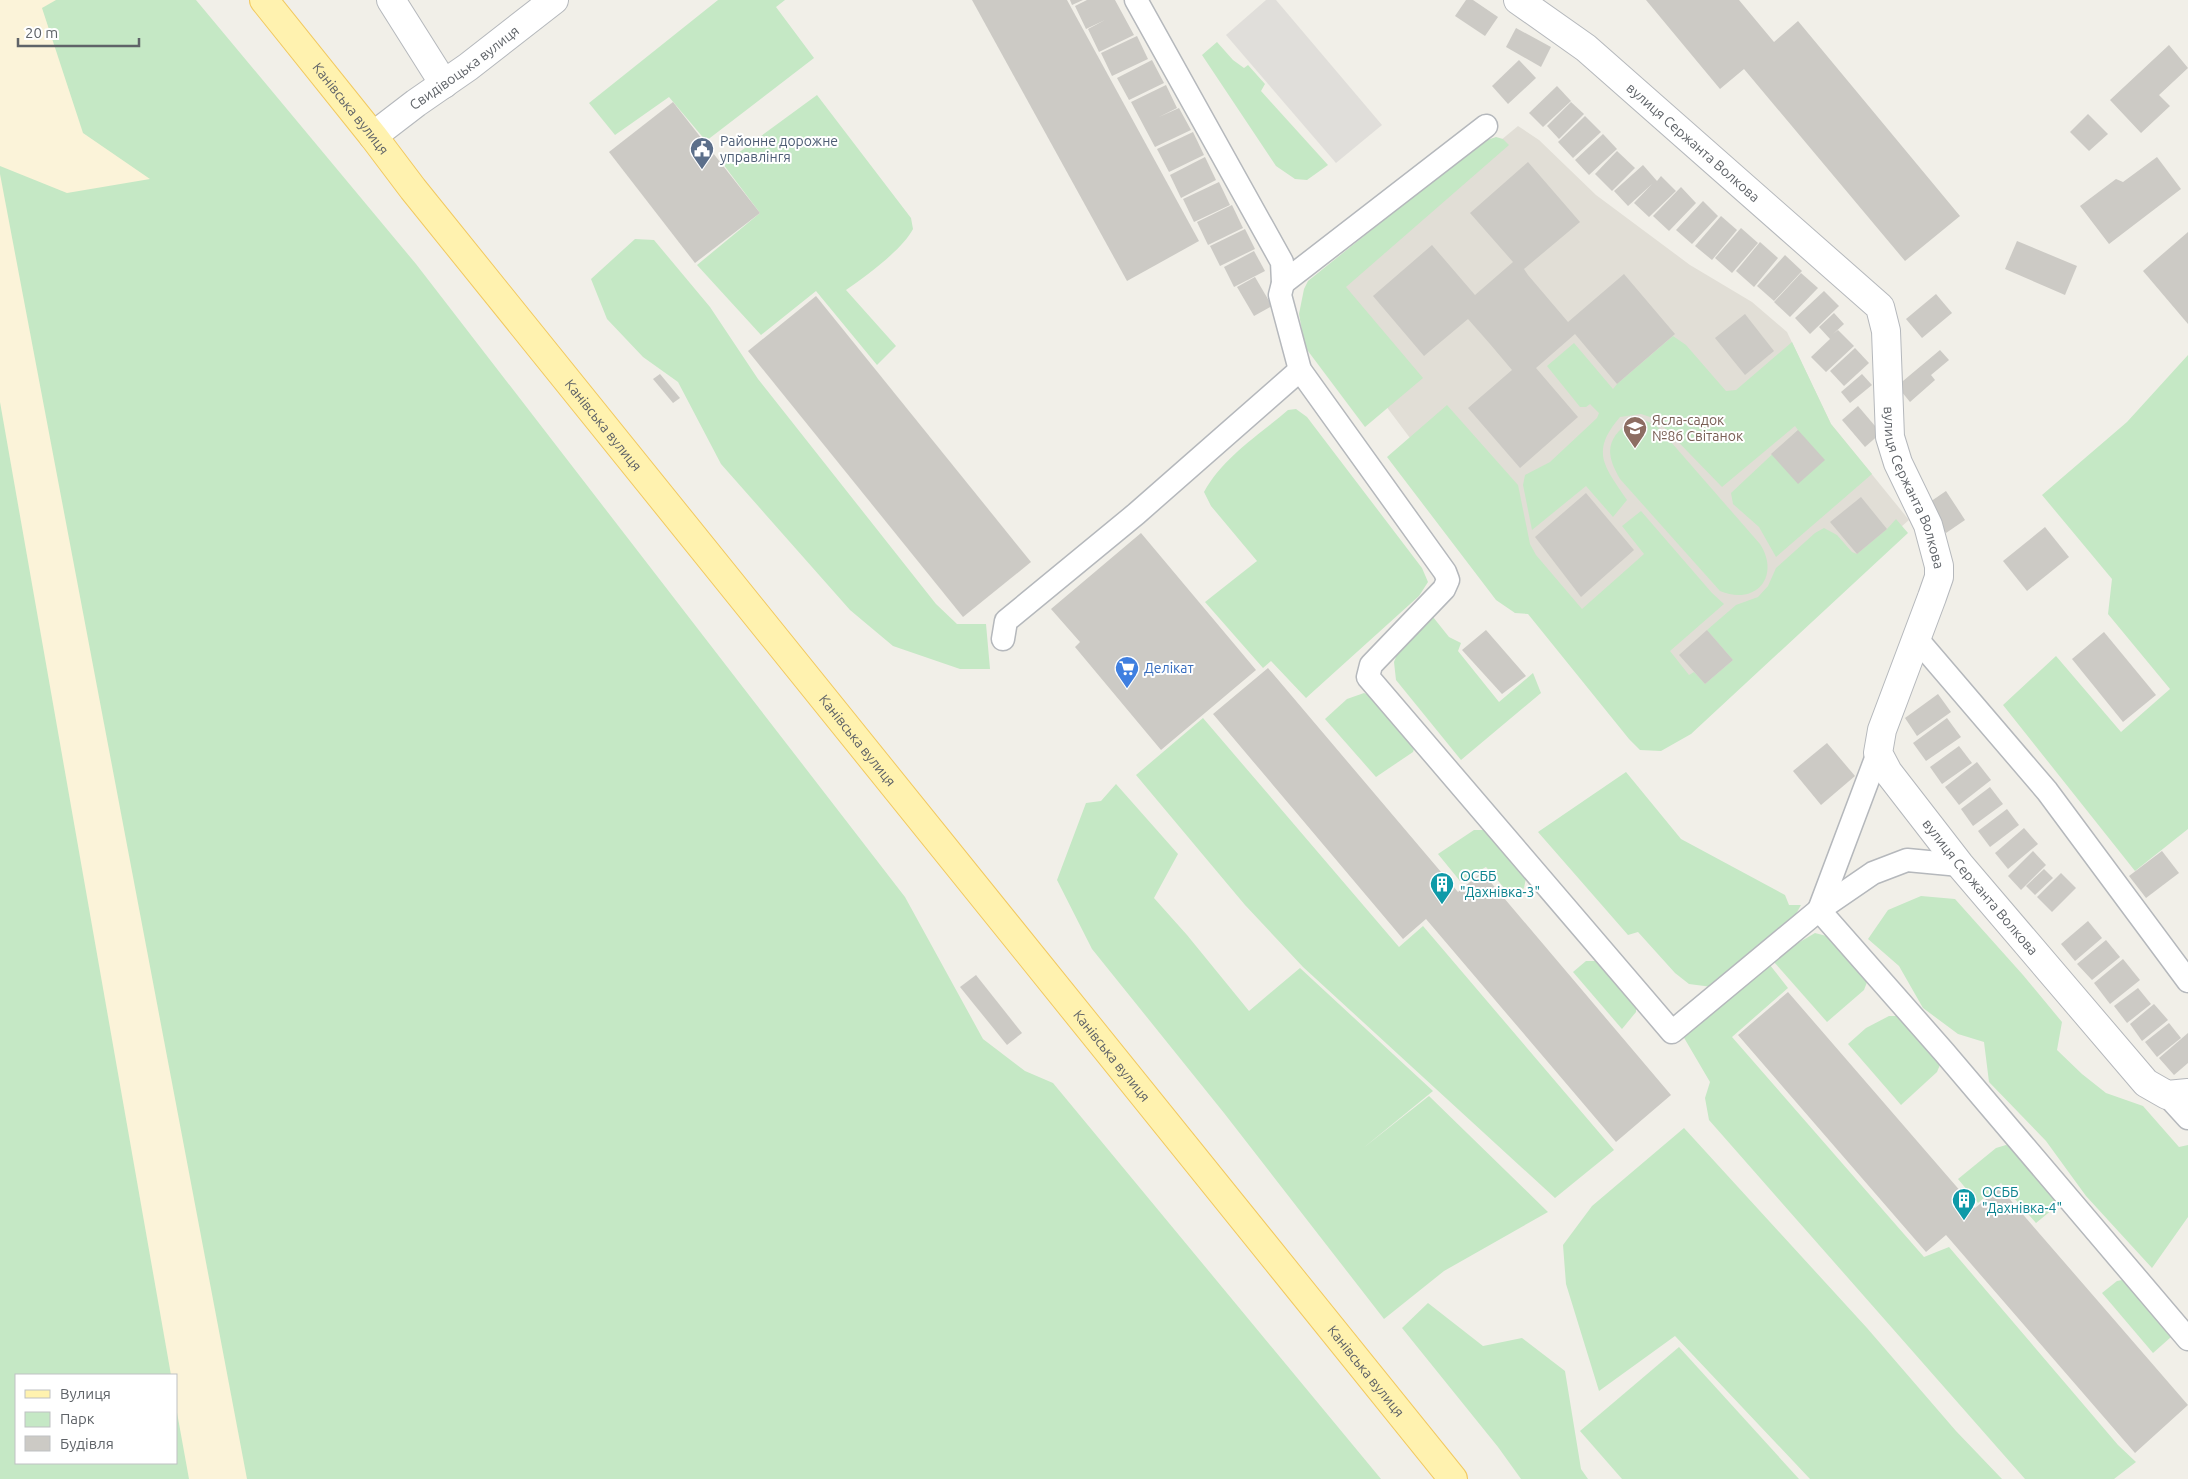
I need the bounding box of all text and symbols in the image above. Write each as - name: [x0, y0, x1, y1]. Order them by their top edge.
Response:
- scale bar: [18, 15, 139, 47]
- street label: Свидівоцька вулиця: [406, 22, 522, 113]
- text: 20 m: [25, 24, 58, 41]
- street label: Канівська вулиця: [309, 59, 392, 158]
- street label: вулиця Сержанта Волкова: [1623, 80, 1763, 205]
- place label: Районне дорожне управлінгя: [720, 133, 838, 165]
- public building icon: Районне дорожне управлінгя: [689, 136, 715, 170]
- street label: Канівська вулиця: [562, 376, 645, 474]
- street label: вулиця Сержанта Волкова: [1881, 406, 1947, 571]
- place label: Ясла-садок №86 Світанок: [1652, 412, 1743, 444]
- school or university icon: Ясла-садок №86 Світанок: [1622, 415, 1648, 449]
- supermarket icon: Делікат: [1114, 655, 1140, 689]
- place label: Делікат: [1144, 660, 1194, 676]
- street label: Канівська вулиця: [816, 691, 899, 789]
- street label: вулиця Сержанта Волкова: [1919, 816, 2041, 958]
- place label: ОСББ "Дахнівка-3": [1460, 868, 1540, 900]
- building icon: ОСББ "Дахнівка-3": [1429, 871, 1455, 905]
- street label: Канівська вулиця: [1070, 1007, 1153, 1105]
- place label: ОСББ "Дахнівка-4": [1982, 1184, 2062, 1216]
- building icon: ОСББ "Дахнівка-4": [1951, 1187, 1977, 1221]
- street label: Канівська вулиця: [1324, 1322, 1408, 1420]
- legend: [15, 1374, 178, 1464]
- text: Вулиця: [60, 1385, 111, 1402]
- text: Парк: [60, 1410, 95, 1427]
- text: Будівля: [60, 1435, 114, 1452]

